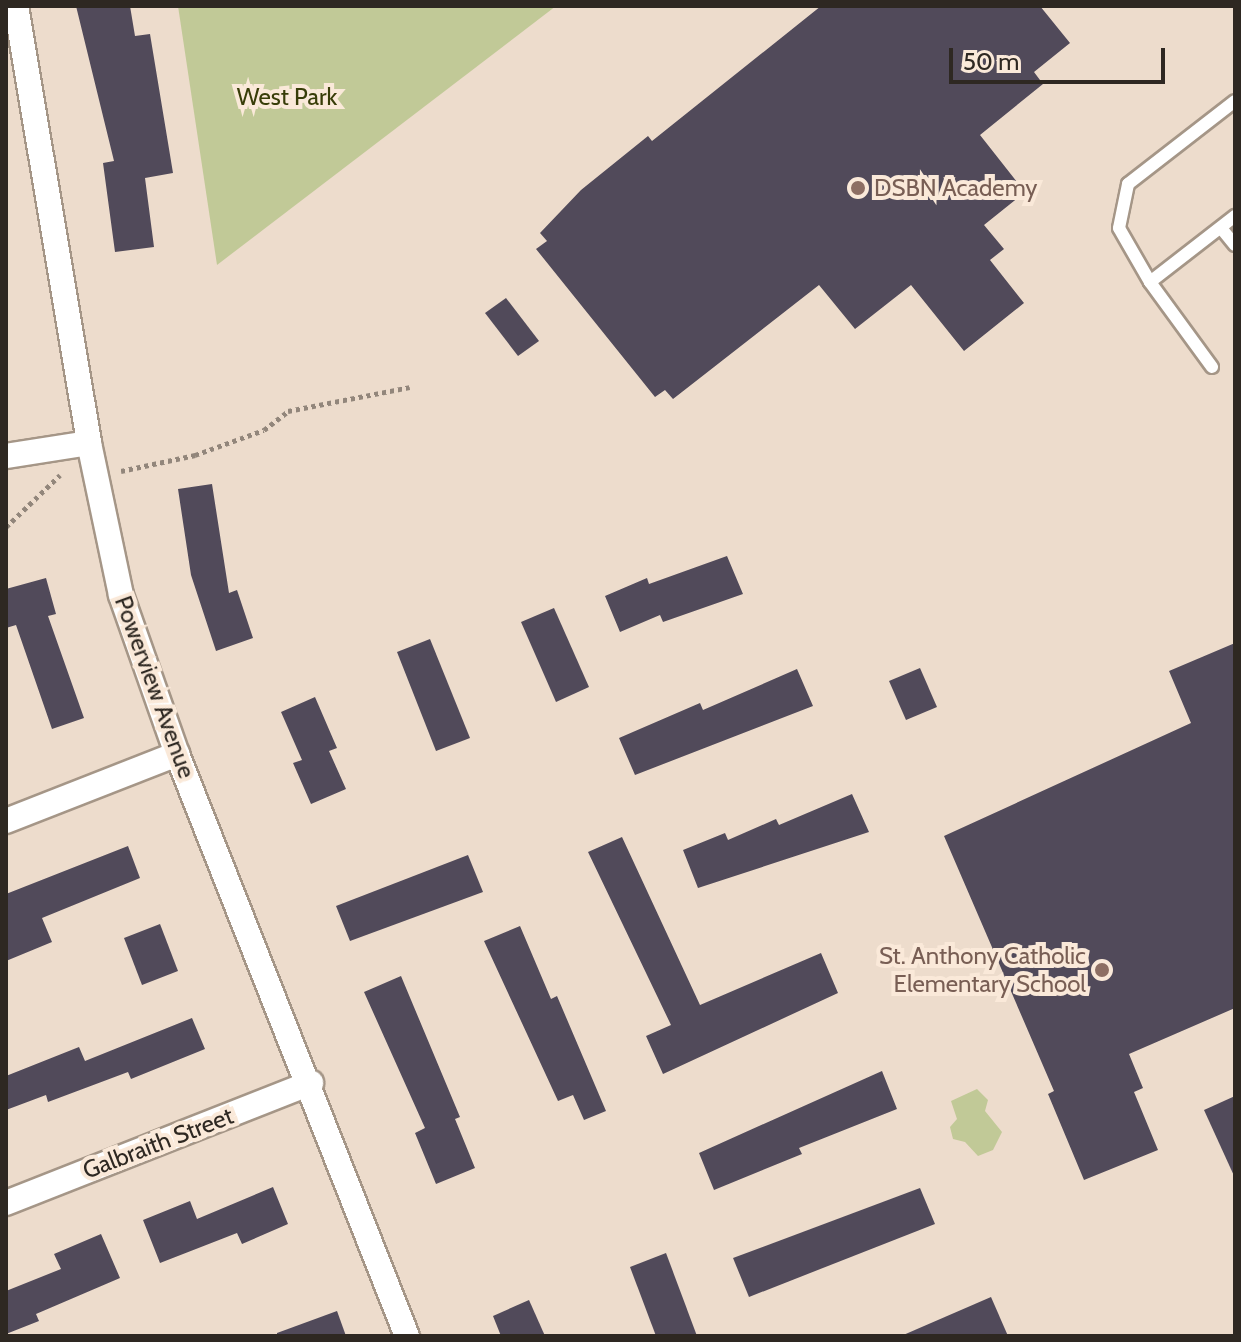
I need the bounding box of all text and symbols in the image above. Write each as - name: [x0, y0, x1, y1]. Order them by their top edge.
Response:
- scale bar: [953, 32, 1169, 82]
- text: 50 m: [963, 47, 1019, 76]
- park label: West Park: [237, 83, 337, 111]
- place label: DSBN Academy: [874, 174, 1037, 202]
- marker: DSBN Academy: [849, 179, 867, 197]
- street label: Powerview Avenue: [109, 592, 201, 782]
- place label: St. Anthony Catholic Elementary School: [879, 942, 1086, 998]
- marker: St. Anthony Catholic Elementary School: [1093, 961, 1111, 979]
- street label: Galbraith Street: [79, 1101, 237, 1185]

